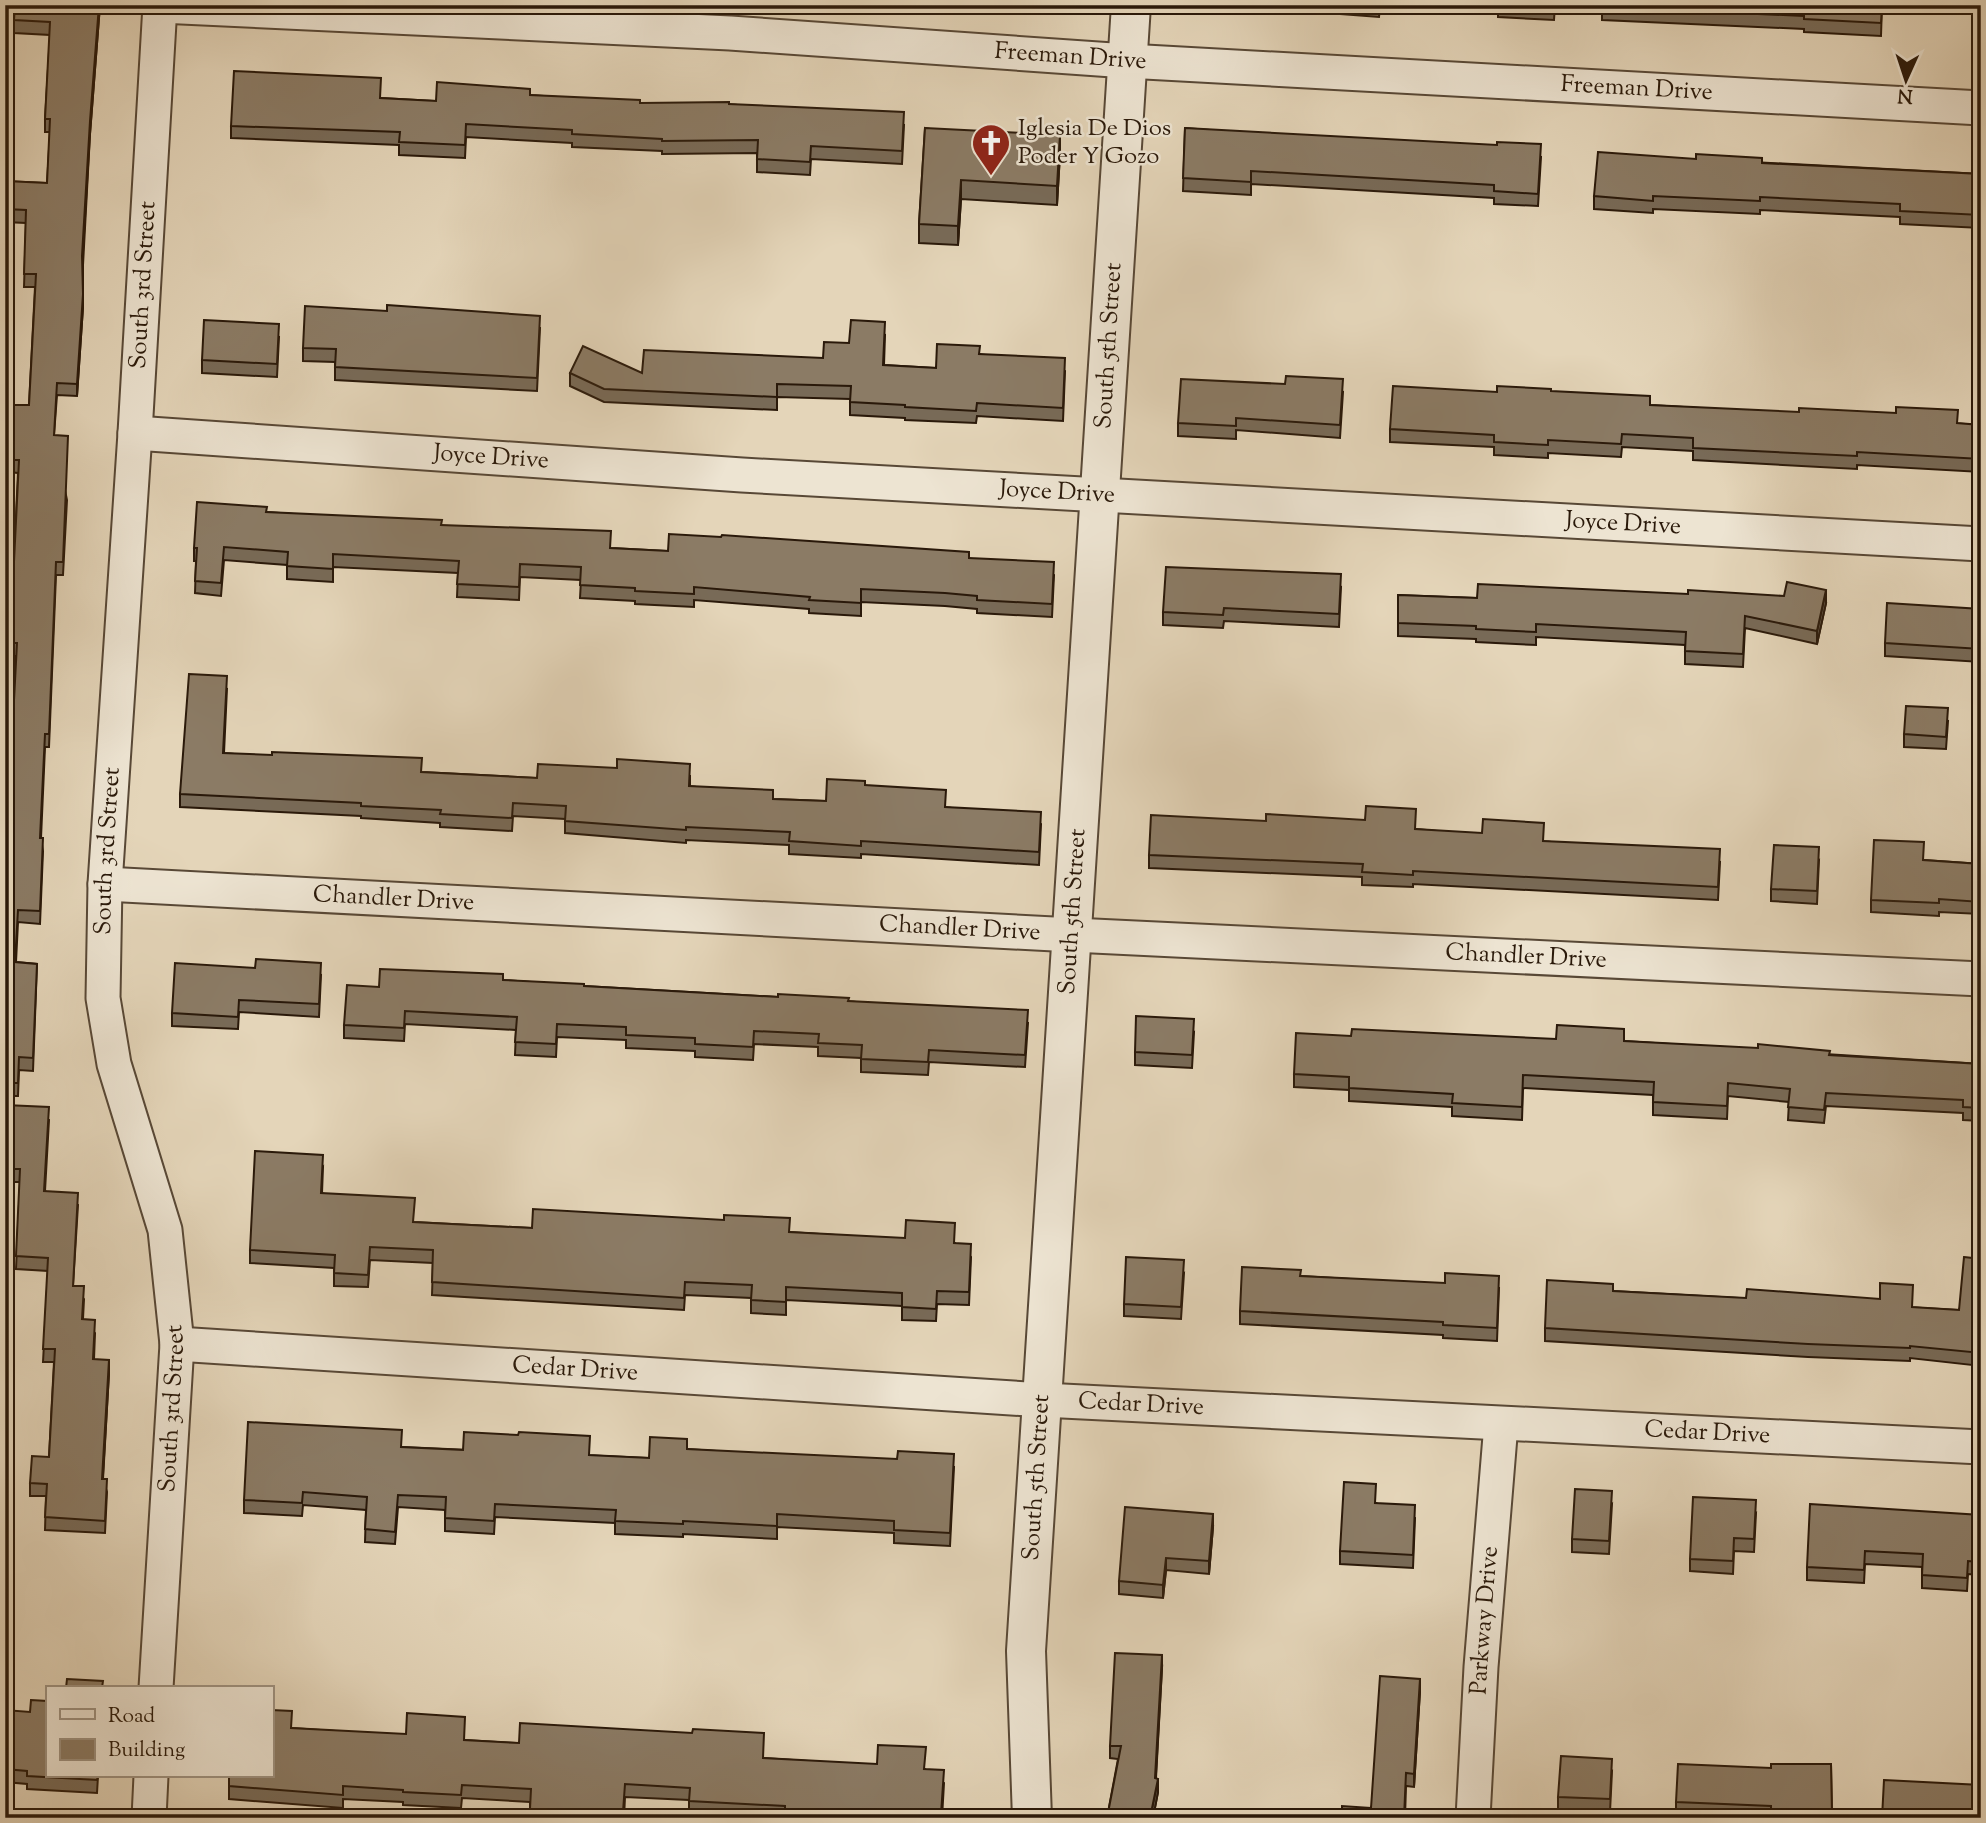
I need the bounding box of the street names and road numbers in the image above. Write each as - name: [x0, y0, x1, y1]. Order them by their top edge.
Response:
- street label: Freeman Drive: [993, 35, 1147, 79]
- street label: Freeman Drive: [1560, 68, 1714, 110]
- street label: South 3rd Street: [122, 200, 166, 370]
- street label: South 5th Street: [1087, 262, 1132, 430]
- street label: Joyce Drive: [430, 437, 550, 479]
- street label: Joyce Drive: [996, 472, 1116, 513]
- street label: Joyce Drive: [1562, 504, 1682, 544]
- street label: South 3rd Street: [87, 766, 130, 935]
- street label: South 5th Street: [1051, 828, 1095, 996]
- street label: Chandler Drive: [312, 878, 475, 920]
- street label: Chandler Drive: [878, 908, 1041, 950]
- street label: Chandler Drive: [1445, 936, 1608, 978]
- street label: South 3rd Street: [151, 1323, 194, 1493]
- street label: Cedar Drive: [511, 1349, 639, 1391]
- street label: Cedar Drive: [1077, 1385, 1205, 1425]
- street label: South 5th Street: [1015, 1393, 1059, 1562]
- street label: Cedar Drive: [1644, 1413, 1771, 1453]
- street label: Parkway Drive: [1463, 1545, 1508, 1696]

